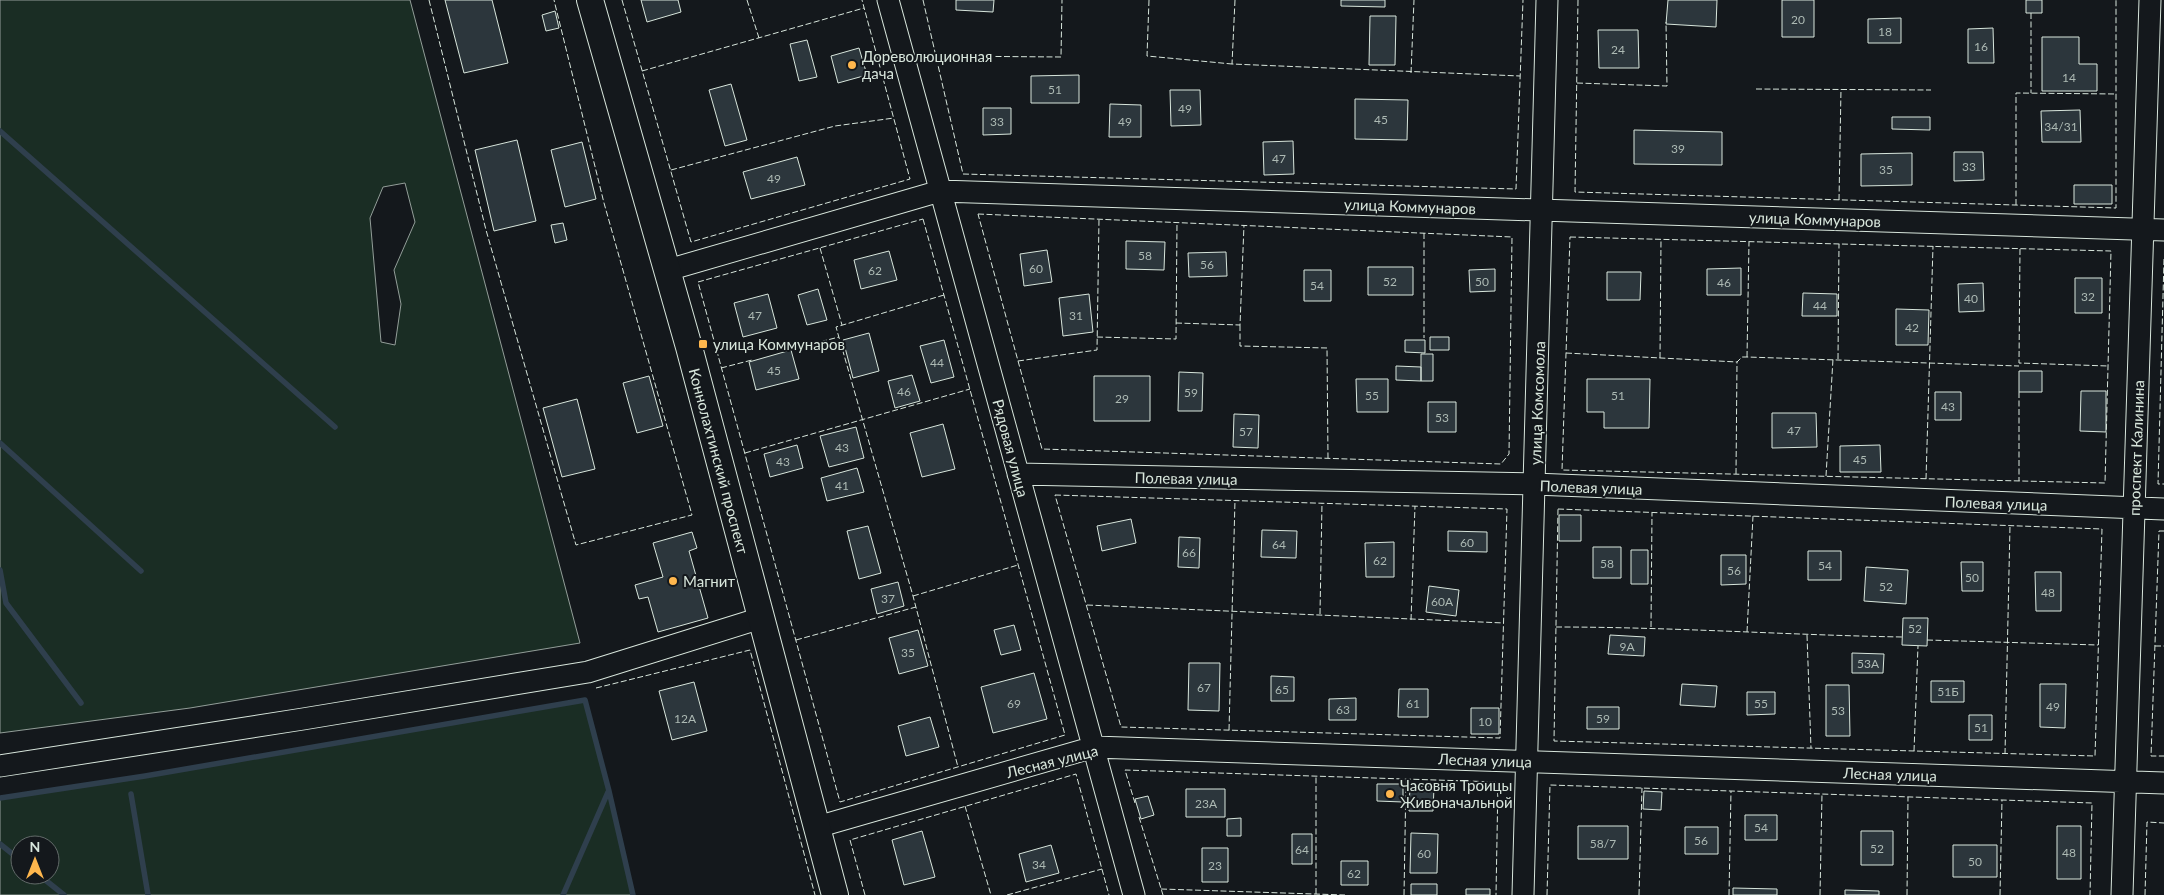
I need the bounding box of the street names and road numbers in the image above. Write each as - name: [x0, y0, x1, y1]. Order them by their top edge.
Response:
- street label: улица Коммунаров: [1344, 195, 1476, 217]
- street label: улица Коммунаров: [1749, 208, 1881, 230]
- street label: улица Комсомола: [1526, 341, 1548, 465]
- street label: Коннолахтинский проспект: [685, 366, 753, 556]
- street label: проспект Калинина: [2125, 380, 2147, 516]
- street label: Рядовая улица: [989, 397, 1033, 499]
- street label: Полевая улица: [1134, 468, 1238, 488]
- street label: Полевая улица: [1539, 476, 1643, 498]
- street label: Полевая улица: [1944, 492, 2048, 514]
- street label: Лесная улица: [1003, 741, 1100, 781]
- street label: Лесная улица: [1437, 749, 1532, 771]
- street label: Лесная улица: [1842, 763, 1937, 785]

